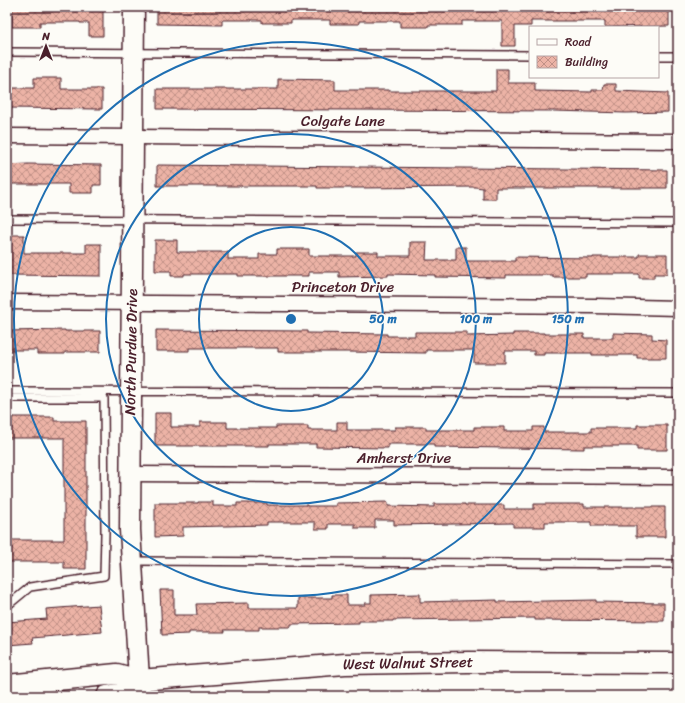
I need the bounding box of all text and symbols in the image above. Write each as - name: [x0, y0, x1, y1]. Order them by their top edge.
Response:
- north arrow: [26, 26, 66, 66]
- legend: [529, 26, 659, 78]
- text: N: [41, 27, 50, 46]
- text: Road: [565, 31, 592, 53]
- text: Building: [565, 51, 608, 73]
- street label: Colgate Lane: [301, 108, 385, 134]
- street label: Princeton Drive: [292, 274, 395, 300]
- street label: North Purdue Drive: [117, 289, 145, 415]
- text: 50 m: [369, 308, 397, 330]
- text: 100 m: [460, 308, 493, 330]
- text: 150 m: [552, 308, 585, 330]
- centre of rings: [284, 312, 298, 326]
- street label: Amherst Drive: [356, 445, 451, 471]
- street label: West Walnut Street: [343, 649, 474, 677]

